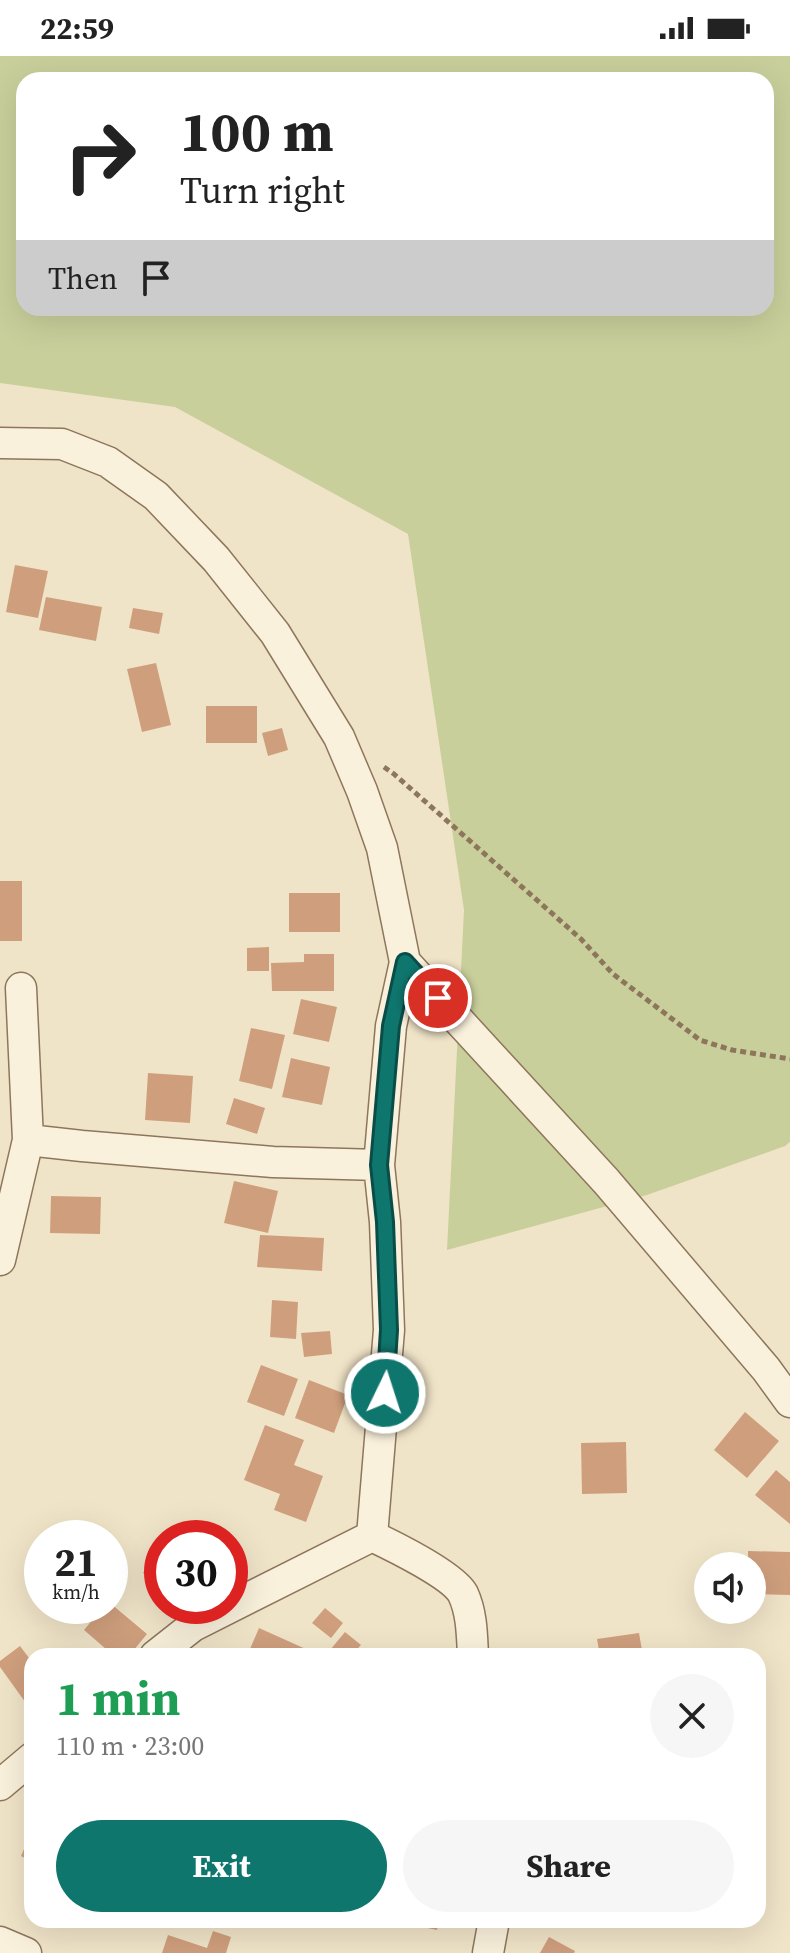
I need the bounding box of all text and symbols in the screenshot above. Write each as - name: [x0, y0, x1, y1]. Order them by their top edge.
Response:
- text: 22:59: [40, 8, 114, 49]
- text: 100 m: [180, 93, 334, 170]
- icon: right: [48, 104, 152, 208]
- text: Turn right: [180, 166, 345, 215]
- icon: arrive: [134, 256, 178, 300]
- text: Then: [48, 258, 118, 299]
- pin: [404, 964, 472, 1032]
- icon: arrive: [416, 976, 460, 1020]
- position arrow: [343, 1351, 427, 1435]
- speed limit sign: 30: [144, 1520, 248, 1624]
- text: 21: [54, 1535, 98, 1589]
- map controls: [694, 1552, 766, 1624]
- button: sound: [694, 1552, 766, 1624]
- text: km/h: [52, 1578, 100, 1606]
- text: 1 min: [56, 1665, 181, 1731]
- button: close: [650, 1674, 734, 1758]
- text: 110 m · 23:00: [56, 1728, 204, 1764]
- button: Exit: [56, 1820, 387, 1912]
- button: Share: [403, 1820, 734, 1912]

